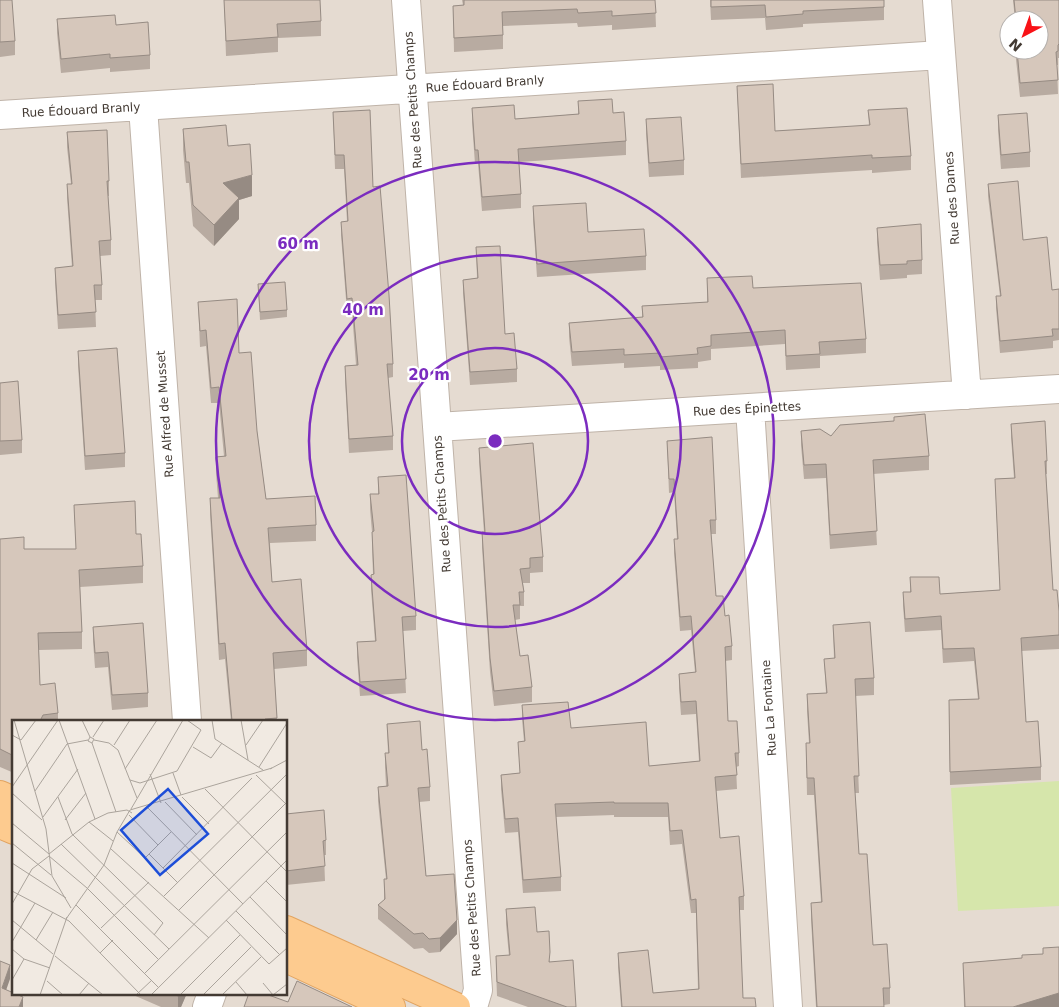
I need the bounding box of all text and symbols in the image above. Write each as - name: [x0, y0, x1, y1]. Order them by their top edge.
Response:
- north arrow: [999, 10, 1049, 60]
- street label: Rue des Petits Champs: [401, 31, 425, 169]
- text: N: [1006, 35, 1025, 55]
- street label: Rue Édouard Branly: [425, 72, 545, 95]
- street label: Rue Édouard Branly: [21, 99, 141, 120]
- street label: Rue des Dames: [942, 151, 962, 245]
- text: 60 m: [277, 235, 319, 253]
- text: 40 m: [342, 301, 384, 319]
- street label: Rue Alfred de Musset: [154, 350, 176, 478]
- text: 20 m: [408, 366, 450, 384]
- street label: Rue des Épinettes: [693, 398, 801, 419]
- centre of rings: [486, 432, 504, 450]
- street label: Rue des Petits Champs: [430, 435, 454, 573]
- street label: Rue La Fontaine: [759, 659, 779, 757]
- inset map: [12, 720, 288, 994]
- street label: Rue des Petits Champs: [460, 839, 484, 977]

